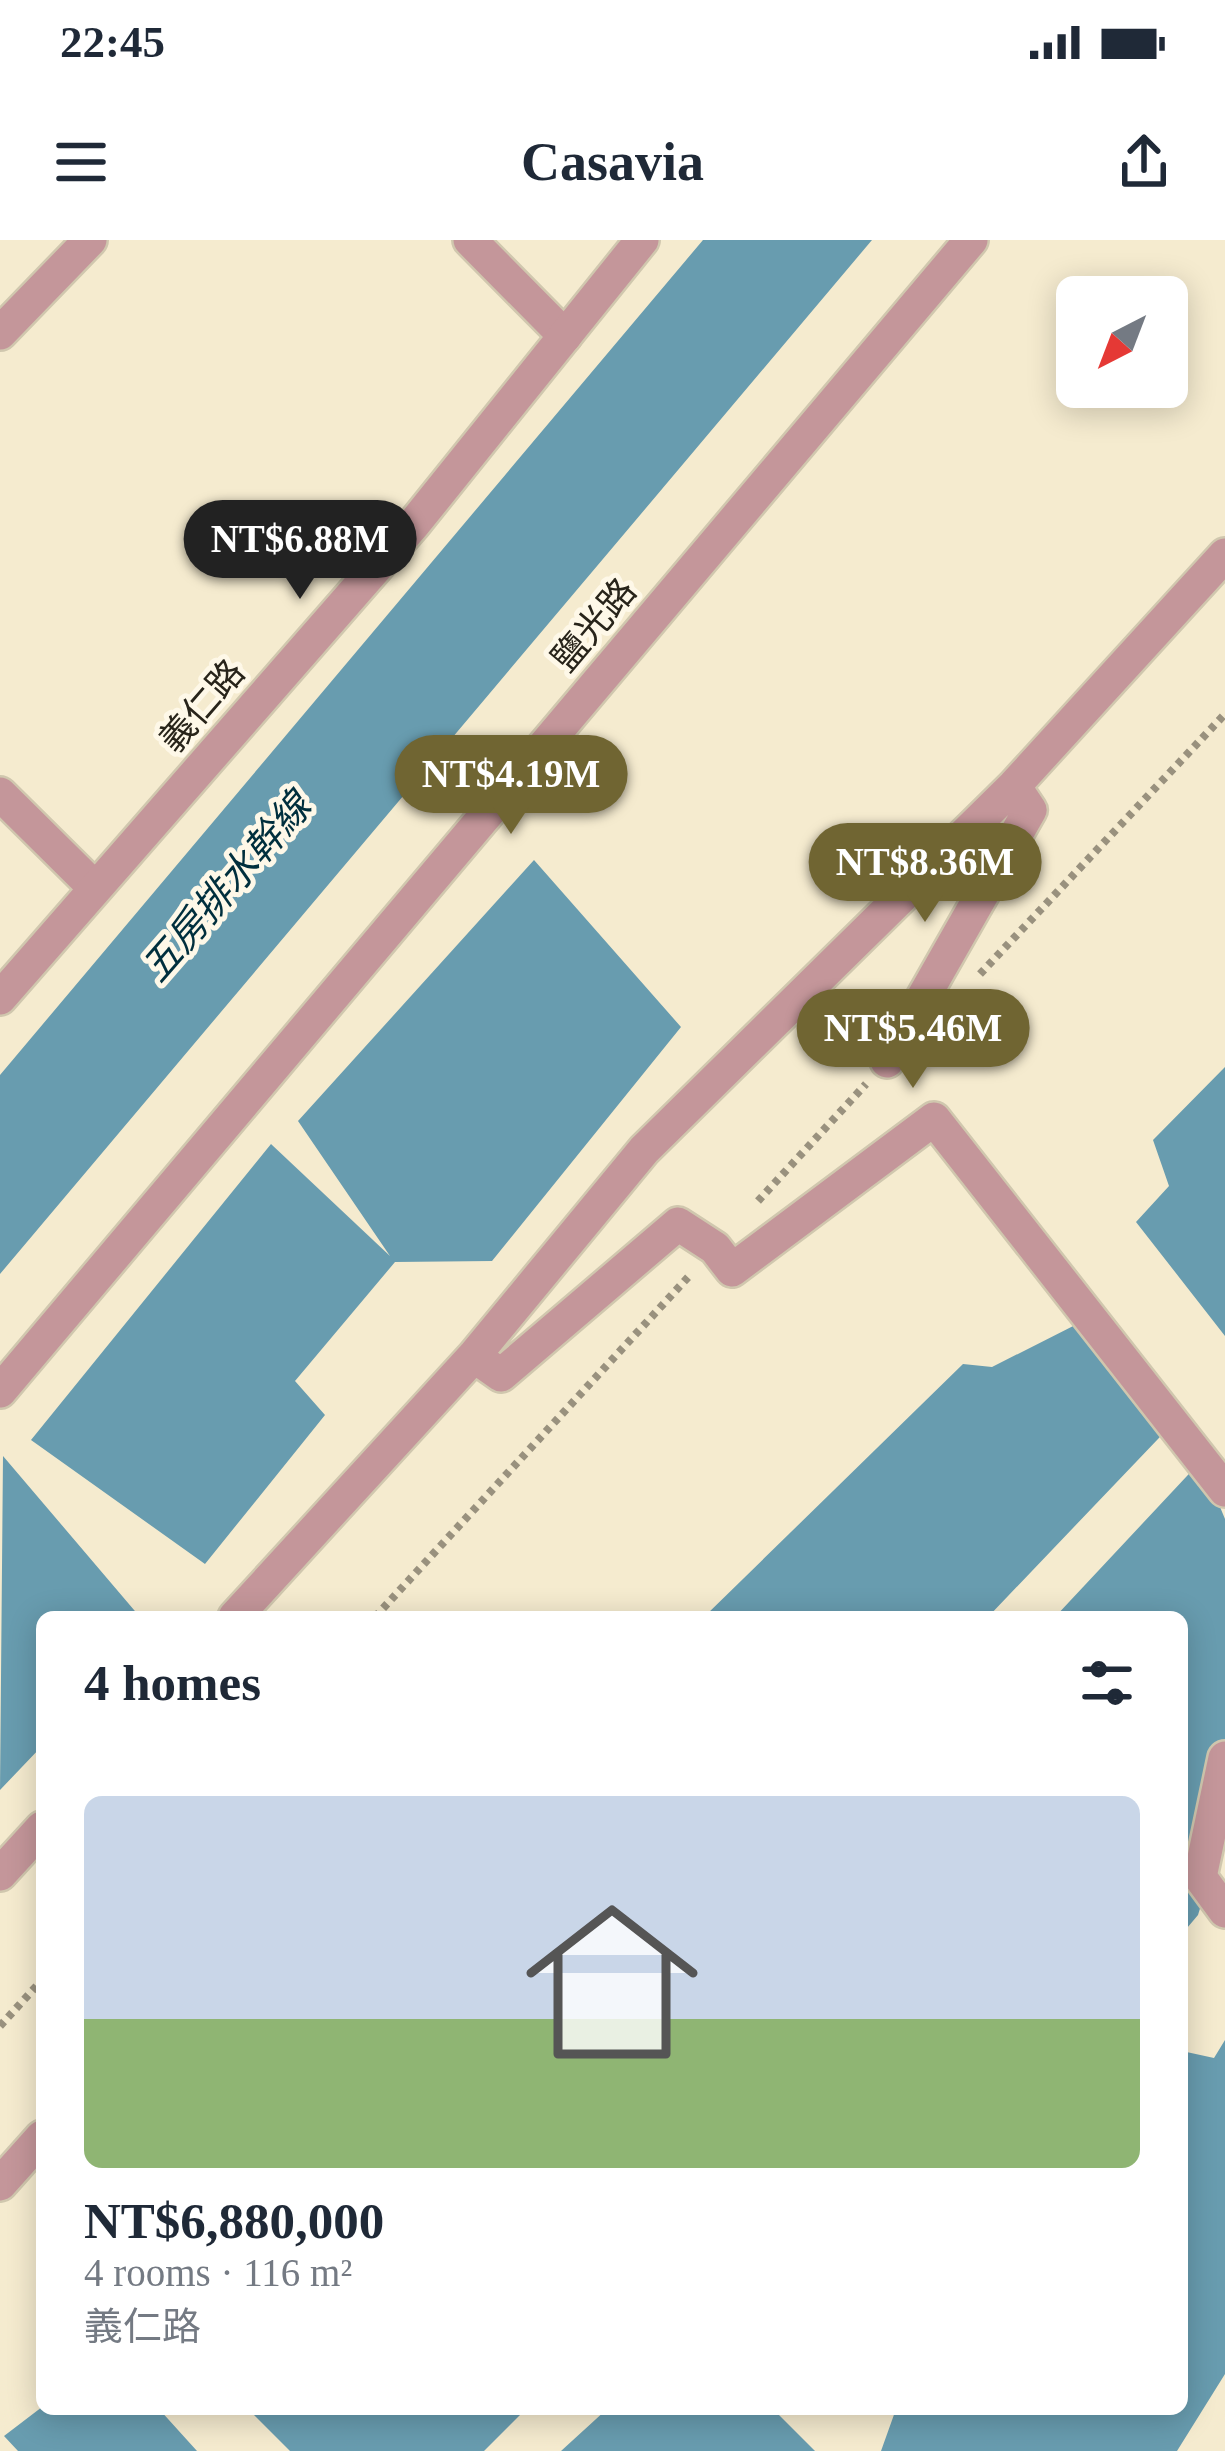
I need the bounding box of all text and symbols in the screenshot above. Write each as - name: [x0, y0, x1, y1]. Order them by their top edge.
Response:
- text: 22:45: [60, 17, 165, 67]
- icon: menu: [48, 129, 114, 195]
- icon: share: [1111, 129, 1177, 195]
- text: Casavia: [521, 132, 704, 192]
- north arrow: [1056, 276, 1188, 408]
- map controls: [1056, 276, 1188, 408]
- pin: NT$6.88M: [176, 500, 424, 602]
- text: NT$6.88M: [211, 517, 389, 560]
- street label: 鹽光路: [544, 571, 644, 679]
- street label: 義仁路: [151, 652, 253, 760]
- pin: NT$4.19M: [387, 735, 635, 837]
- text: NT$4.19M: [422, 752, 600, 795]
- water label: 五房排水幹線: [133, 782, 322, 989]
- pin: NT$8.36M: [801, 823, 1049, 925]
- text: NT$8.36M: [836, 840, 1014, 883]
- pin: NT$5.46M: [789, 989, 1037, 1091]
- text: NT$5.46M: [824, 1006, 1002, 1049]
- icon: filters: [1074, 1650, 1140, 1716]
- text: 4 homes: [84, 1655, 261, 1711]
- icon: home: [504, 1874, 720, 2090]
- text: NT$6,880,000: [84, 2193, 384, 2249]
- text: 4 rooms · 116 m²: [84, 2251, 352, 2294]
- text: 義仁路: [84, 2305, 201, 2348]

